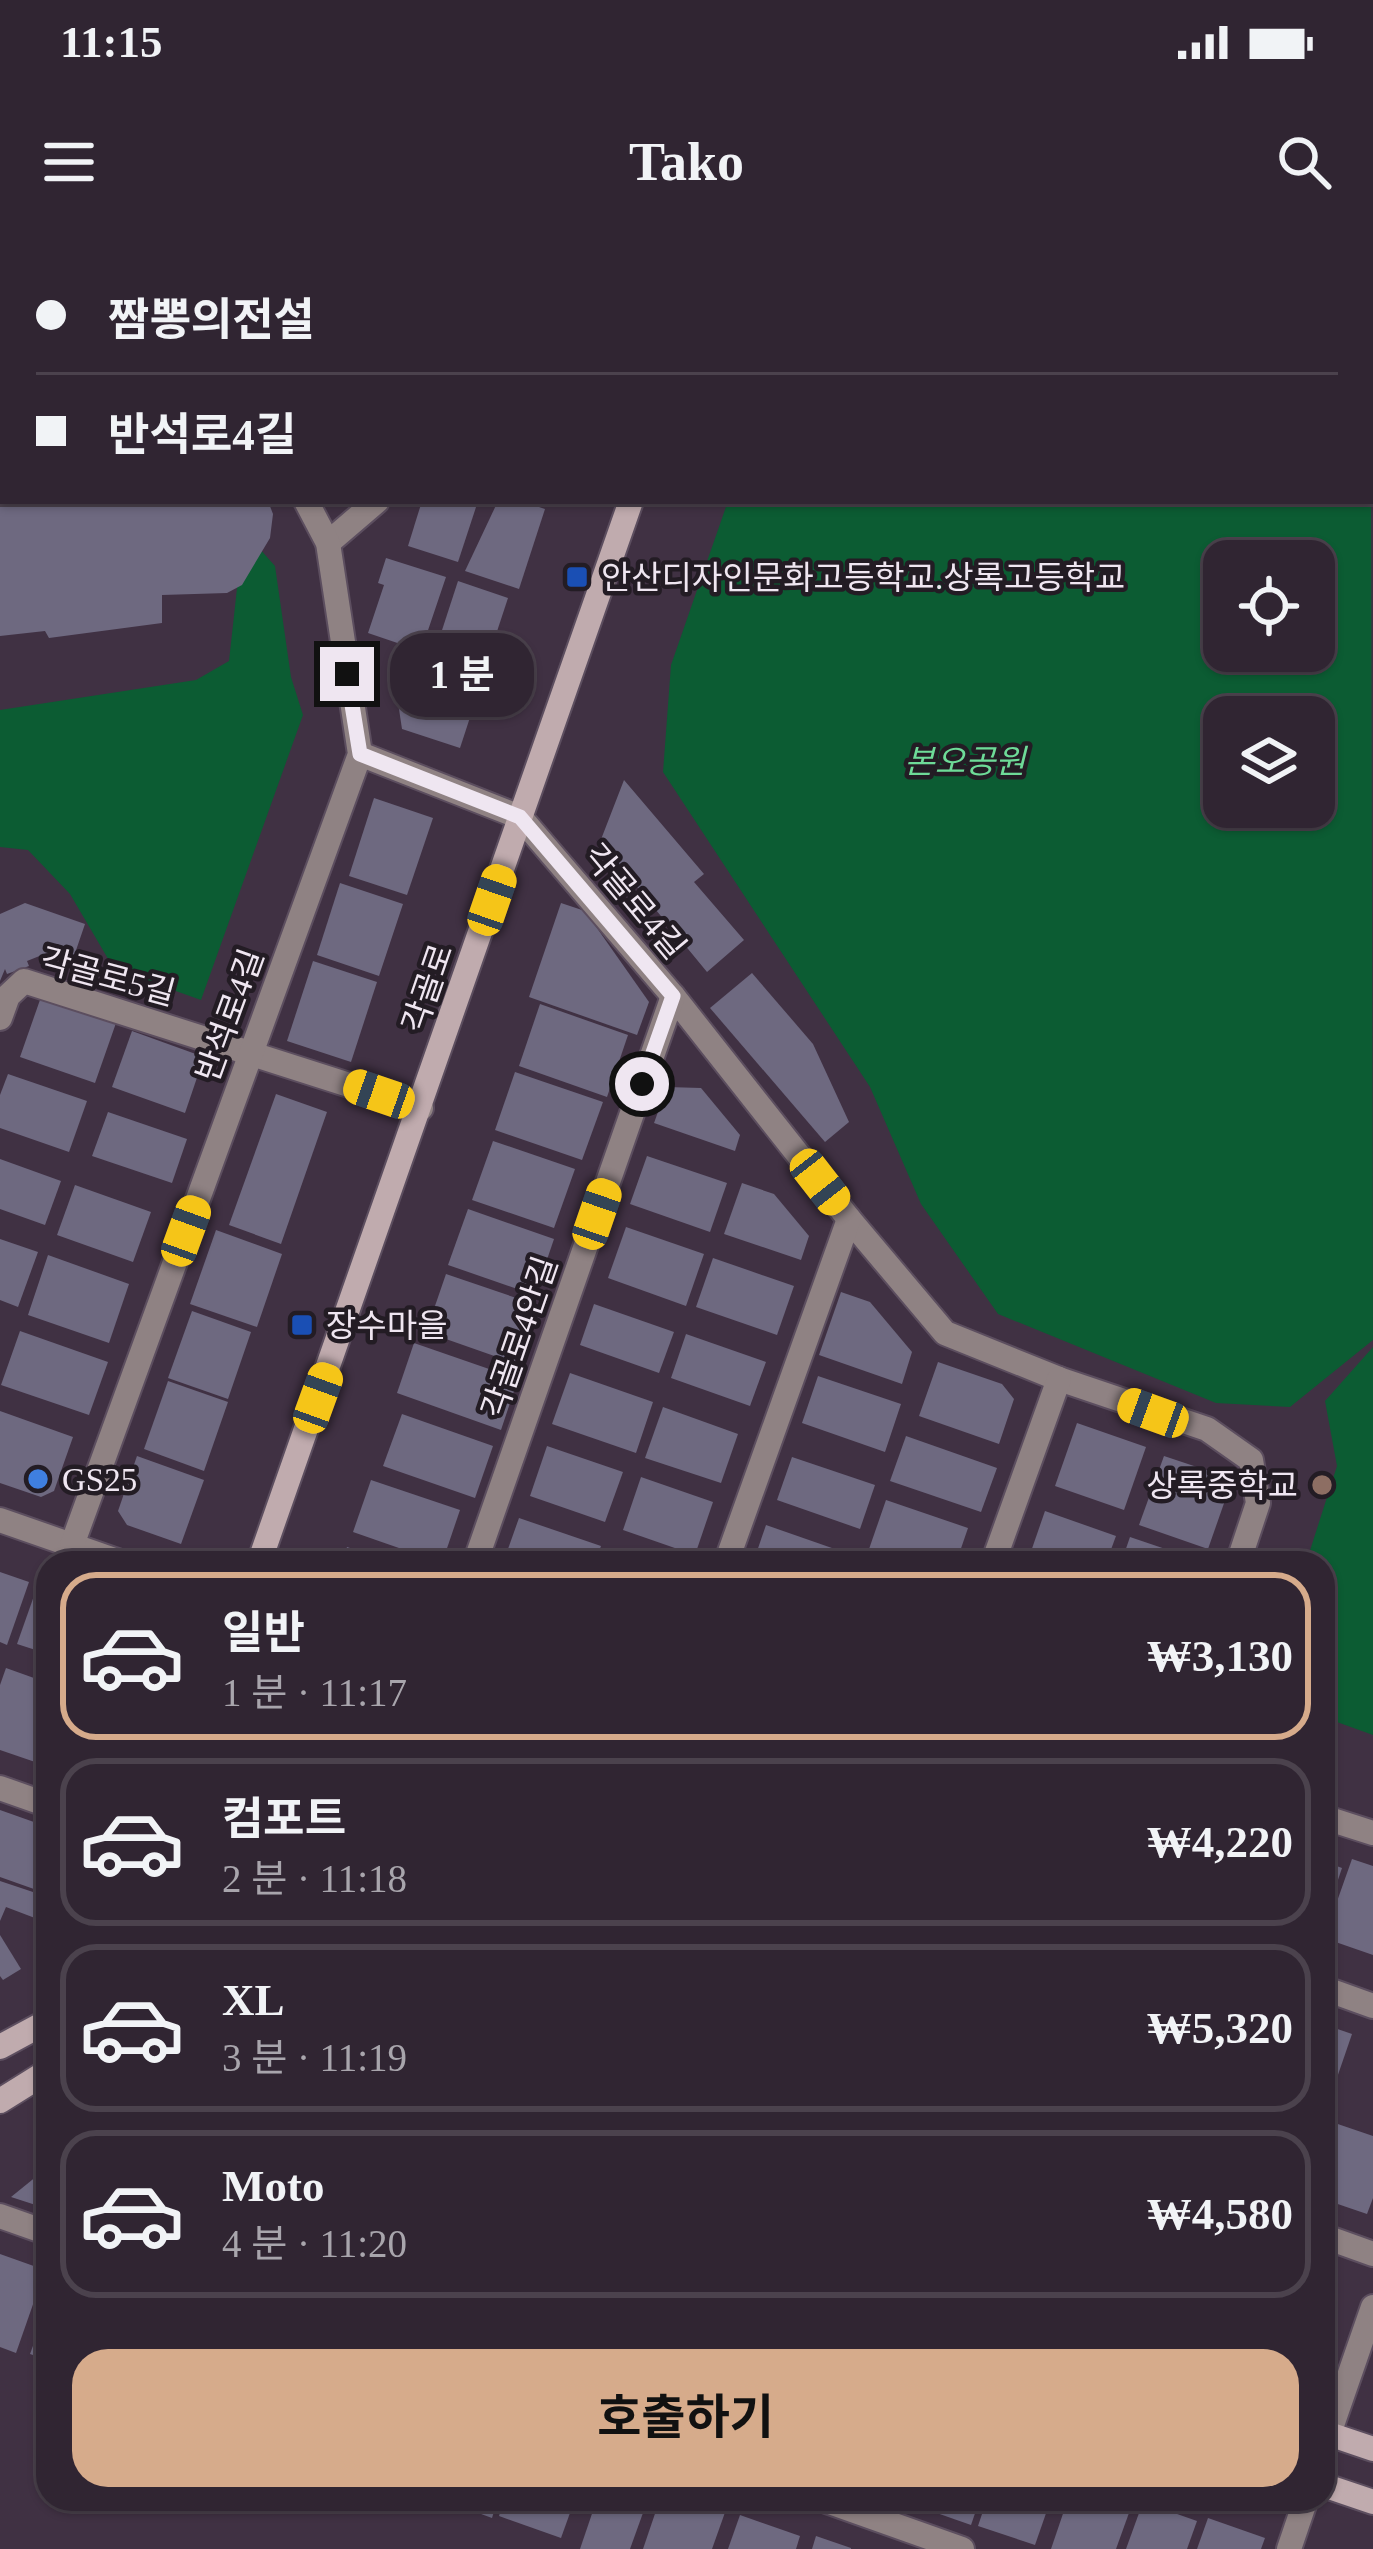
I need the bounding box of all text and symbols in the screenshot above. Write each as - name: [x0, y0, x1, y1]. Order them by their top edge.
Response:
- text: 11:15: [60, 17, 163, 67]
- icon: menu: [36, 129, 102, 195]
- icon: search: [1271, 129, 1337, 195]
- text: Tako: [629, 132, 744, 192]
- text: 짬뽕의전설: [108, 295, 315, 345]
- text: 반석로4길: [108, 410, 296, 460]
- map controls: [1203, 540, 1335, 828]
- button: locate: [1203, 540, 1335, 672]
- place label: 안산디자인문화고등학교.상록고등학교: [601, 560, 1125, 596]
- marker: 안산디자인문화고등학교.상록고등학교: [564, 564, 590, 590]
- callout: 1 분: [389, 632, 533, 716]
- route end: [320, 647, 374, 701]
- text: 1 분: [429, 653, 495, 696]
- button: layers: [1203, 696, 1335, 828]
- park label: 본오공원: [904, 744, 1028, 780]
- street label: 각골로4길: [576, 837, 692, 966]
- car: [463, 860, 521, 940]
- street label: 각골로: [396, 939, 460, 1037]
- street label: 각골로5길: [36, 942, 179, 1012]
- street label: 반석로4길: [189, 944, 270, 1086]
- route start: [615, 1057, 669, 1111]
- car: [339, 1065, 419, 1123]
- car: [784, 1143, 856, 1221]
- car: [568, 1174, 626, 1254]
- car: [157, 1191, 215, 1271]
- street label: 각골로4안길: [476, 1252, 564, 1423]
- place label: 장수마을: [326, 1308, 447, 1344]
- marker: 장수마을: [289, 1312, 315, 1338]
- car: [289, 1358, 347, 1438]
- car: [1113, 1384, 1193, 1442]
- place label: GS25: [62, 1462, 137, 1498]
- marker: GS25: [25, 1466, 51, 1492]
- place label: 상록중학교: [1146, 1468, 1298, 1504]
- marker: 상록중학교: [1309, 1472, 1335, 1498]
- icon: car: [78, 1602, 186, 1710]
- text: 일반: [222, 1608, 305, 1658]
- text: ₩3,130: [1147, 1631, 1293, 1681]
- text: 1 분 · 11:17: [222, 1671, 407, 1714]
- icon: car: [78, 1788, 186, 1896]
- text: 컴포트: [222, 1794, 346, 1844]
- text: ₩4,220: [1147, 1817, 1293, 1867]
- text: 2 분 · 11:18: [222, 1857, 407, 1900]
- icon: car: [78, 1974, 186, 2082]
- text: XL: [222, 1975, 285, 2025]
- text: ₩5,320: [1147, 2003, 1293, 2053]
- text: 3 분 · 11:19: [222, 2036, 407, 2079]
- icon: car: [78, 2160, 186, 2268]
- text: Moto: [222, 2161, 324, 2211]
- text: ₩4,580: [1147, 2189, 1293, 2239]
- text: 4 분 · 11:20: [222, 2222, 407, 2265]
- button: 호출하기: [72, 2349, 1299, 2487]

